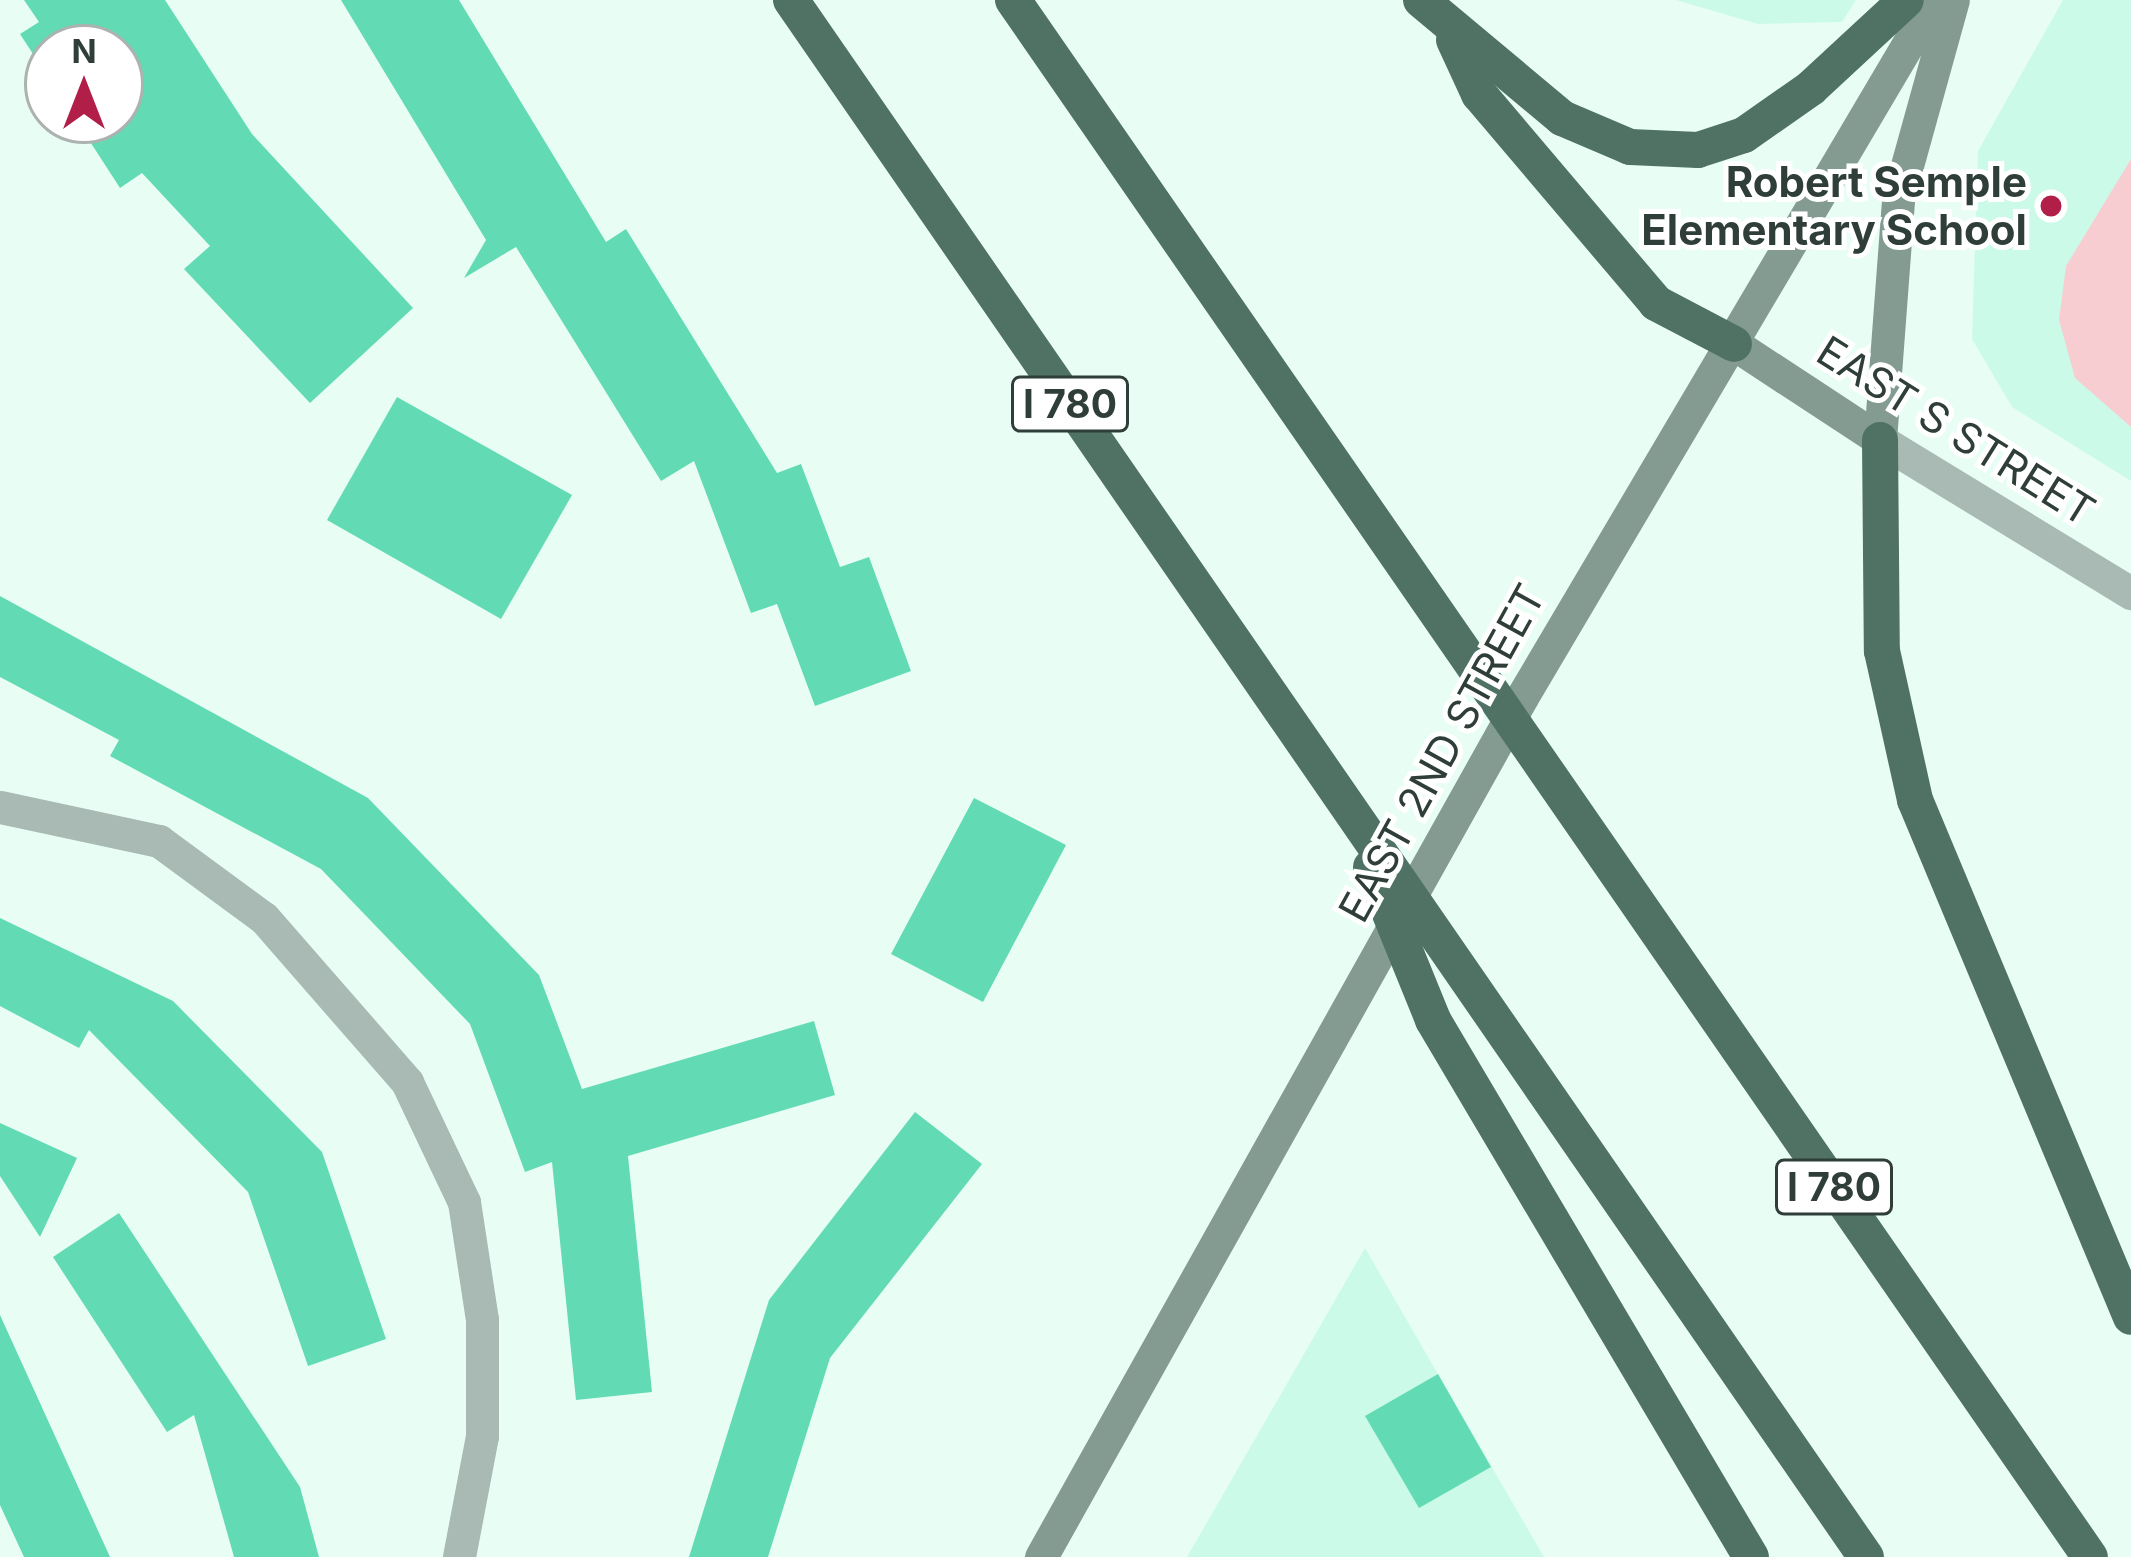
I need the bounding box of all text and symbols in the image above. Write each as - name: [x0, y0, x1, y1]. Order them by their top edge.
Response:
- north arrow: [24, 24, 144, 144]
- text: N: [71, 31, 97, 71]
- place label: Robert Semple Elementary School: [1641, 157, 2027, 255]
- marker: Robert Semple Elementary School: [2038, 193, 2064, 219]
- street label: EAST S STREET: [1808, 325, 2104, 537]
- road number: I 780: [1010, 371, 1130, 437]
- street label: EAST 2ND STREET: [1328, 575, 1556, 931]
- road number: I 780: [1774, 1154, 1894, 1220]

